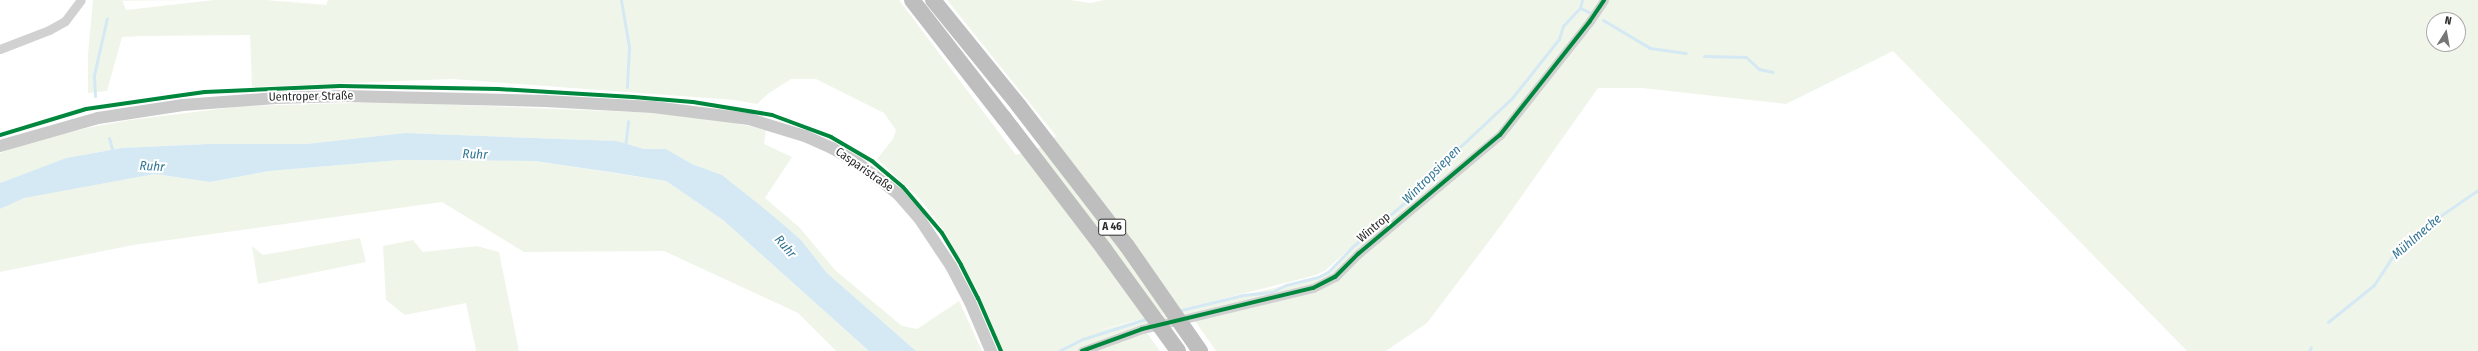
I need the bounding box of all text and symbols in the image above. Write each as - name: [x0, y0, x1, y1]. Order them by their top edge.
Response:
- north arrow: [2426, 12, 2466, 52]
- text: N: [2444, 14, 2453, 28]
- street label: Uentroper Straße: [269, 89, 353, 105]
- water label: Wintropsiepen: [1399, 142, 1465, 208]
- street label: Casparistraße: [832, 145, 896, 195]
- water label: Ruhr: [462, 147, 488, 163]
- water label: Ruhr: [139, 158, 165, 176]
- street label: Wintrop: [1355, 210, 1393, 246]
- water label: Mühlmecke: [2389, 211, 2445, 263]
- road number: A 46: [1098, 218, 1126, 236]
- water label: Ruhr: [771, 232, 799, 262]

